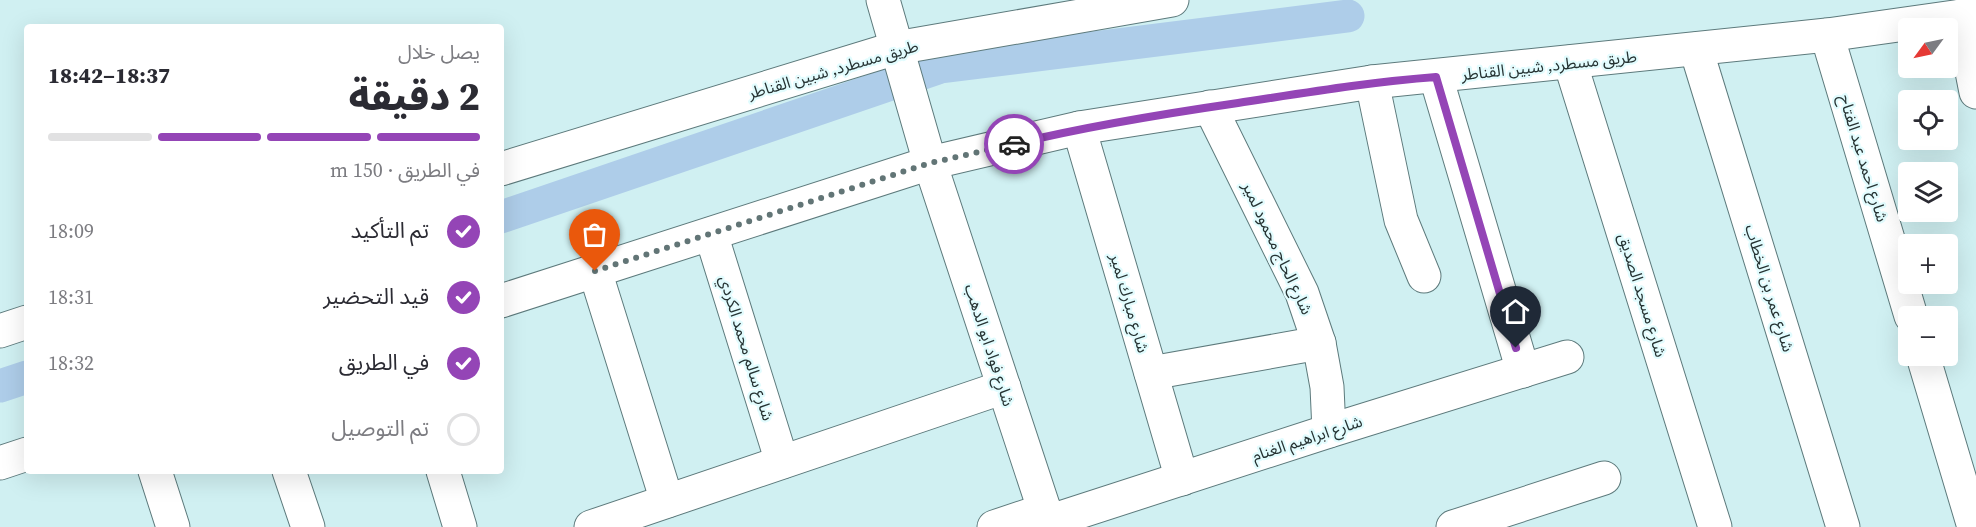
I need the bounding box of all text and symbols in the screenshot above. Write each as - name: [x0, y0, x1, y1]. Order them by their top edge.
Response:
- north arrow: [1898, 18, 1958, 78]
- map controls: [1898, 18, 1958, 366]
- street label: طريق مسطرد, شبين القناطر: [744, 34, 921, 104]
- text: يصل خلال: [398, 38, 480, 66]
- street label: طريق مسطرد, شبين القناطر: [1459, 45, 1638, 85]
- text: 18:37–18:42: [48, 60, 170, 90]
- text: 2 دقيقة: [348, 70, 480, 123]
- button: locate: [1898, 90, 1958, 150]
- street label: شارع احمد عبد الفتاح: [1832, 92, 1894, 225]
- courier: [984, 114, 1044, 174]
- icon: car: [998, 128, 1031, 161]
- text: في الطريق · 150 m: [330, 156, 480, 184]
- button: layers: [1898, 162, 1958, 222]
- street label: شارع الحاج محمود لمير: [1235, 177, 1318, 319]
- pin: [569, 209, 620, 271]
- text: تم التأكيد: [350, 215, 429, 245]
- icon: check: [447, 215, 480, 248]
- text: 18:09: [48, 217, 94, 245]
- icon: bag: [578, 218, 611, 251]
- street label: شارع عمر بن الخطاب: [1738, 222, 1800, 355]
- street label: شارع مسجد الصديق: [1612, 230, 1672, 360]
- button: +: [1898, 234, 1958, 294]
- street label: شارع مبارك لمير: [1103, 250, 1155, 356]
- street label: شارع سالم محمد الكردي: [713, 273, 780, 424]
- text: قيد التحضير: [323, 281, 429, 311]
- icon: check: [447, 281, 480, 314]
- street label: شارع فواد ابو الدهب: [958, 281, 1020, 410]
- text: 18:31: [48, 283, 94, 311]
- pin: [1490, 286, 1541, 348]
- icon: home: [1499, 295, 1532, 328]
- button: −: [1898, 306, 1958, 366]
- text: في الطريق: [339, 347, 429, 377]
- icon: check: [447, 347, 480, 380]
- text: 18:32: [48, 349, 94, 377]
- street label: شارع ابراهيم الغنام: [1249, 410, 1366, 468]
- text: تم التوصيل: [331, 413, 429, 443]

